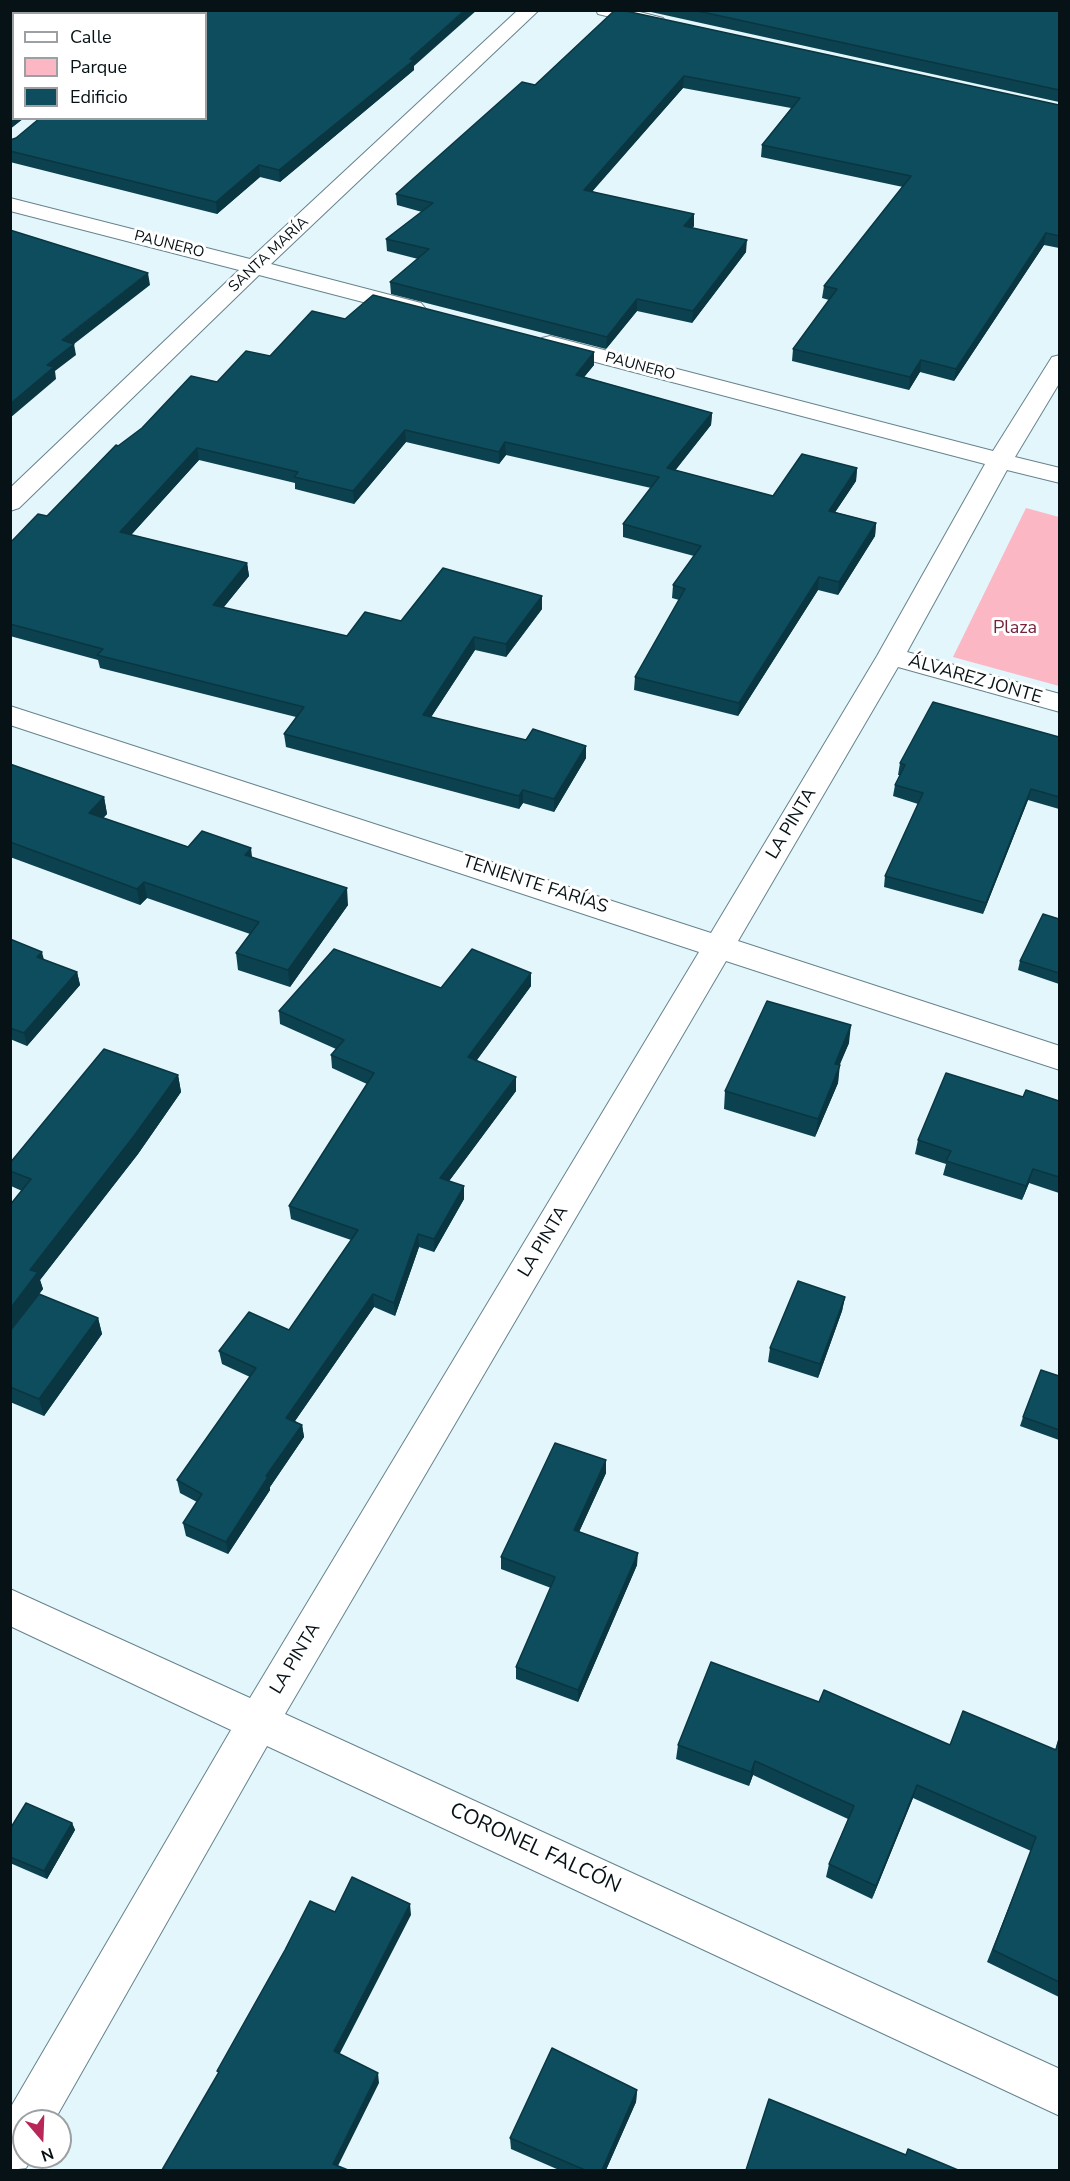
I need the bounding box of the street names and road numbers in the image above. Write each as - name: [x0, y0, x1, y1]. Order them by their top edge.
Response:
- street label: SANTA MARÍA: [225, 213, 313, 297]
- street label: PAUNERO: [132, 228, 206, 262]
- street label: PAUNERO: [603, 349, 677, 385]
- street label: ÁLVAREZ JONTE: [906, 651, 1044, 709]
- street label: LA PINTA: [762, 785, 822, 863]
- street label: TENIENTE FARÍAS: [460, 851, 610, 919]
- street label: LA PINTA: [514, 1203, 574, 1281]
- street label: LA PINTA: [266, 1620, 326, 1698]
- street label: CORONEL FALCÓN: [445, 1798, 625, 1900]

